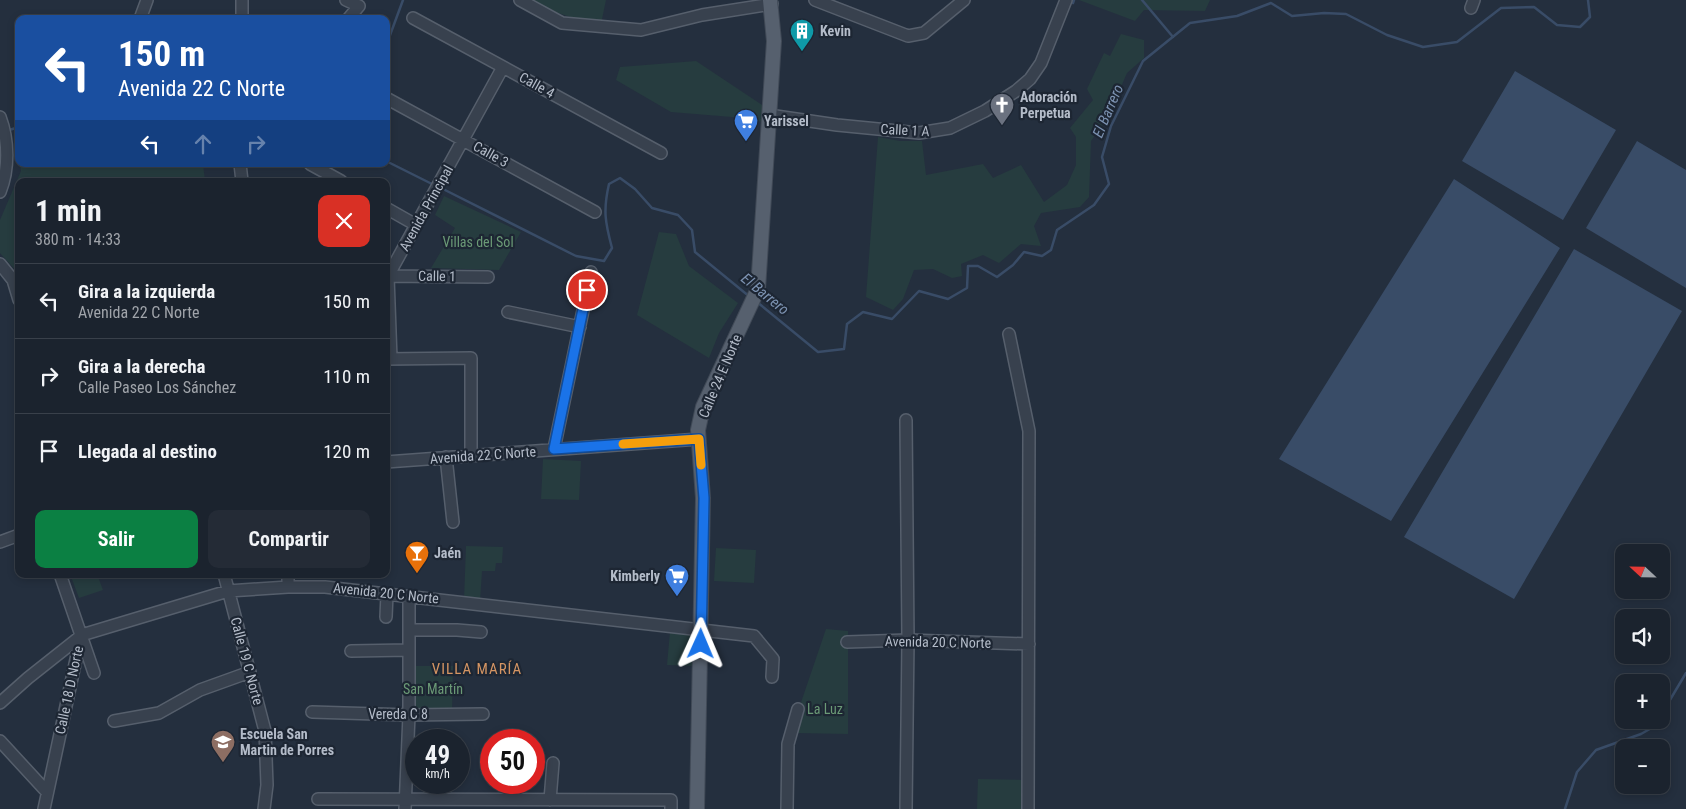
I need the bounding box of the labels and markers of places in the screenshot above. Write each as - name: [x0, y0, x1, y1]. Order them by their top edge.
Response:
- building icon: Kevin: [789, 18, 815, 52]
- place label: Kevin: [820, 23, 851, 39]
- place label: Adoración Perpetua: [1020, 89, 1077, 121]
- church icon: Adoración Perpetua: [989, 92, 1015, 126]
- supermarket icon: Yarissel: [733, 108, 759, 142]
- place label: Yarissel: [764, 113, 809, 129]
- pin: [566, 269, 608, 311]
- bar icon: Jaén: [404, 540, 430, 574]
- place label: Jaén: [434, 545, 461, 561]
- supermarket icon: Kimberly: [664, 563, 690, 597]
- place label: Kimberly: [610, 568, 661, 584]
- place label: Escuela San Martin de Porres: [240, 726, 334, 758]
- school or university icon: Escuela San Martin de Porres: [210, 729, 236, 763]

